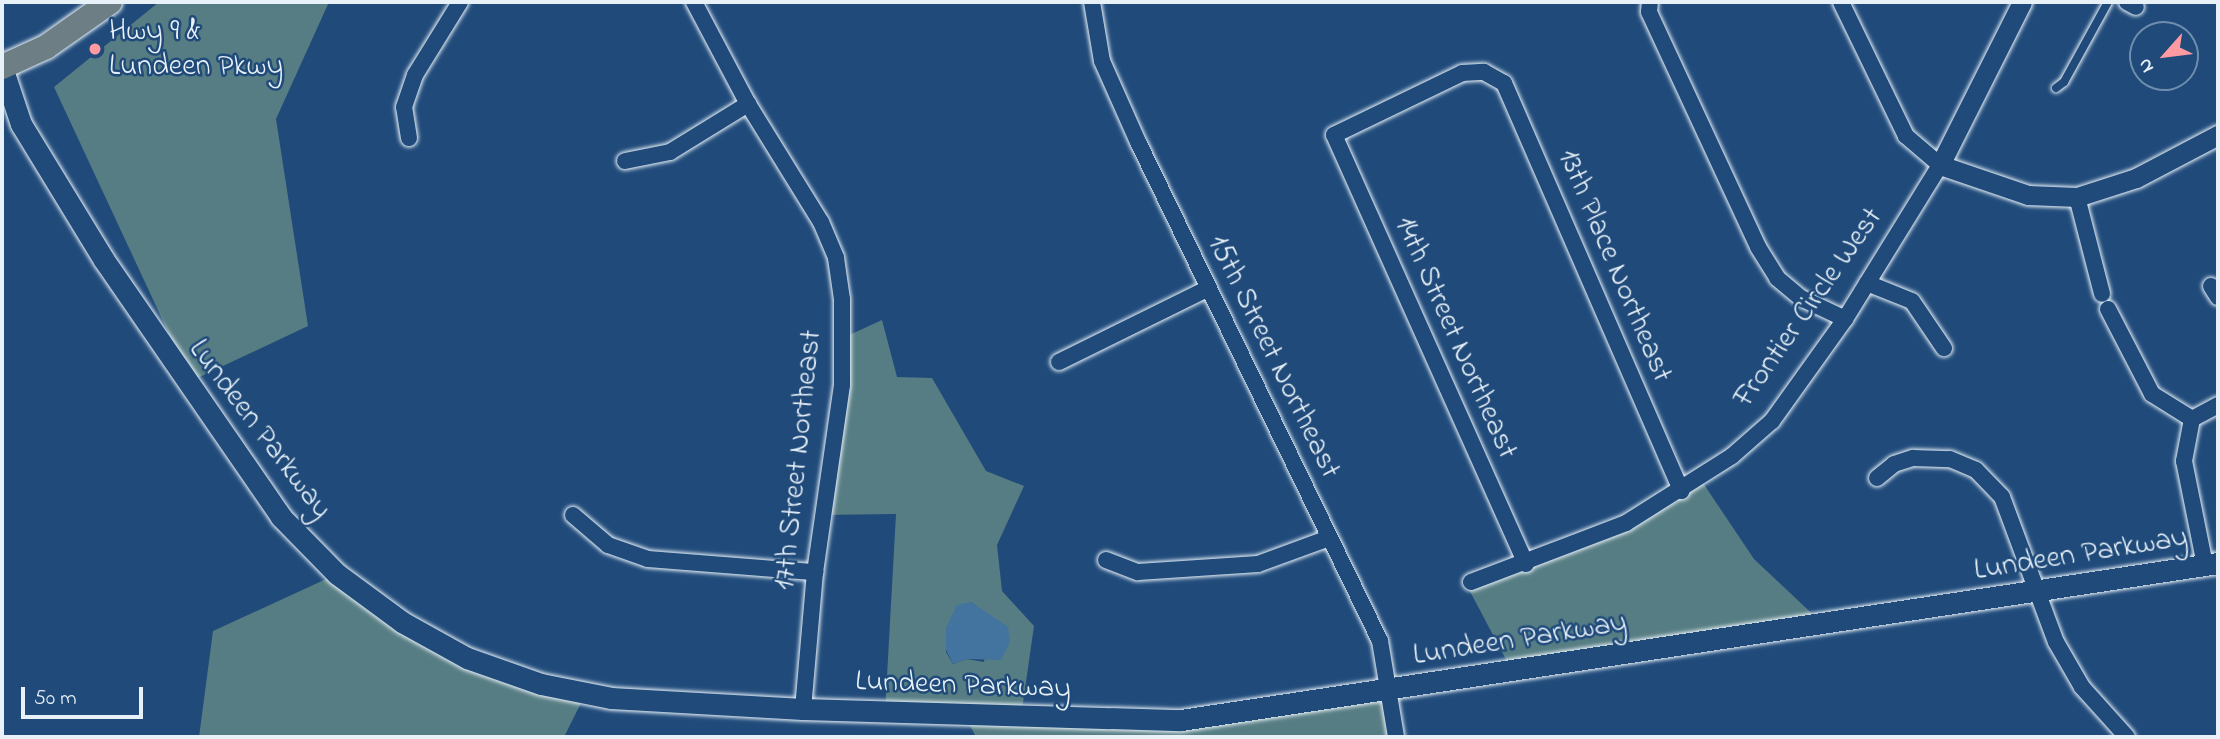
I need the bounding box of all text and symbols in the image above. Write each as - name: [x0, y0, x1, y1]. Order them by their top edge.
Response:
- place label: Hwy 9 & Lundeen Pkwy: [109, 14, 283, 84]
- north arrow: [2129, 21, 2199, 91]
- marker: Hwy 9 & Lundeen Pkwy: [87, 41, 103, 57]
- text: N: [2132, 53, 2162, 77]
- street label: 13th Place Northeast: [1549, 144, 1679, 388]
- street label: Frontier Circle West: [1727, 201, 1891, 415]
- street label: 14th Street Northeast: [1385, 211, 1525, 465]
- street label: 15th Street Northeast: [1198, 230, 1348, 484]
- street label: 17th Street Northeast: [767, 328, 831, 592]
- street label: Lundeen Parkway: [180, 333, 338, 527]
- street label: Lundeen Parkway: [1972, 520, 2190, 590]
- street label: Lundeen Parkway: [1411, 605, 1629, 675]
- street label: Lundeen Parkway: [855, 664, 1071, 708]
- scale bar: [24, 672, 147, 716]
- text: 50 m: [34, 684, 77, 714]

